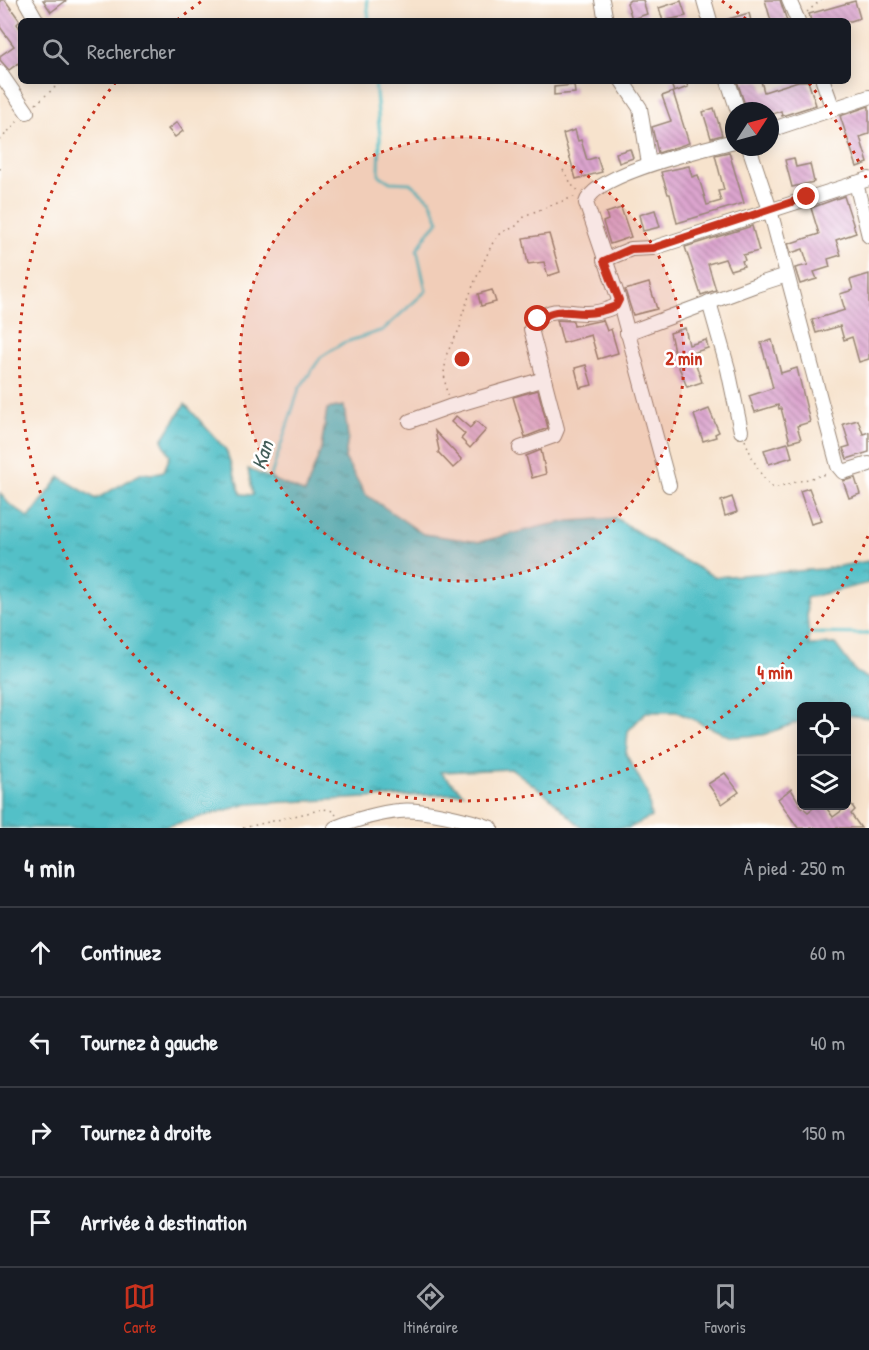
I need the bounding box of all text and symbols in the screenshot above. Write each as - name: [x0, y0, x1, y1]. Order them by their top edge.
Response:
- search box: [18, 18, 851, 84]
- icon: search: [39, 35, 72, 68]
- text: Rechercher: [87, 36, 176, 66]
- north arrow: [725, 102, 779, 156]
- route end: [793, 183, 819, 209]
- route start: [524, 305, 550, 331]
- text: 2 min: [666, 346, 702, 371]
- centre of rings: [452, 349, 472, 369]
- water label: Kan: [244, 435, 281, 473]
- text: 4 min: [757, 660, 793, 685]
- map controls: [797, 702, 851, 810]
- button: locate: [797, 702, 851, 756]
- button: layers: [797, 756, 851, 810]
- text: 4 min: [24, 850, 75, 885]
- text: À pied · 250 m: [744, 854, 845, 881]
- icon: ahead: [24, 936, 57, 969]
- text: Continuez: [81, 937, 161, 967]
- text: 60 m: [810, 939, 845, 966]
- icon: left: [24, 1026, 57, 1059]
- text: Tournez à gauche: [81, 1027, 218, 1057]
- text: 40 m: [810, 1029, 845, 1056]
- icon: right: [24, 1116, 57, 1149]
- text: Tournez à droite: [81, 1117, 211, 1147]
- text: 150 m: [802, 1119, 845, 1146]
- icon: arrive: [24, 1206, 57, 1239]
- text: Arrivée à destination: [81, 1207, 247, 1237]
- tab: Carte: [123, 1280, 156, 1338]
- tab: Itinéraire: [403, 1280, 458, 1338]
- tab: Favoris: [705, 1280, 746, 1338]

